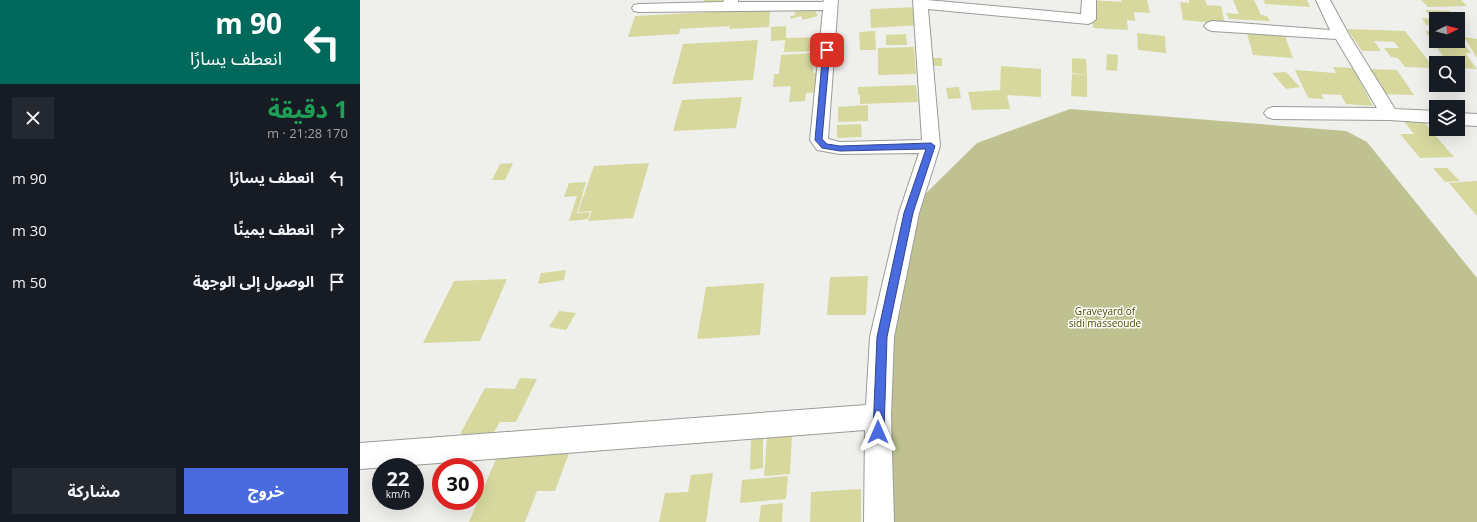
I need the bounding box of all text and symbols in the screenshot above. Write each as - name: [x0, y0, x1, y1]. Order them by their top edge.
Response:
- text: 90 m: [215, 4, 282, 42]
- north arrow: [1429, 12, 1465, 48]
- map controls: [1429, 12, 1465, 136]
- icon: left: [296, 16, 348, 68]
- pin: [810, 33, 844, 67]
- icon: arrive: [816, 39, 838, 61]
- text: انعطف يسارًا: [190, 46, 282, 70]
- button: search: [1429, 56, 1465, 92]
- text: 1 دقيقة: [268, 92, 348, 125]
- button: close: [12, 97, 54, 139]
- button: layers: [1429, 100, 1465, 136]
- text: 170 m · 21:28: [267, 124, 348, 142]
- text: انعطف يسارًا: [230, 167, 314, 187]
- icon: left: [326, 167, 348, 189]
- text: 90 m: [12, 168, 47, 188]
- text: انعطف يمينًا: [233, 219, 314, 239]
- icon: right: [326, 219, 348, 241]
- text: 30 m: [12, 220, 47, 240]
- text: الوصول إلى الوجهة: [193, 271, 314, 291]
- icon: arrive: [326, 271, 348, 293]
- text: 50 m: [12, 272, 47, 292]
- park label: Graveyard of sidi masseoude: [1069, 304, 1142, 330]
- position arrow: [857, 411, 899, 453]
- speed limit sign: 30: [432, 458, 484, 510]
- text: 22: [387, 465, 409, 492]
- button: مشاركة: [12, 468, 176, 514]
- button: خروج: [184, 468, 348, 514]
- text: km/h: [386, 487, 410, 501]

